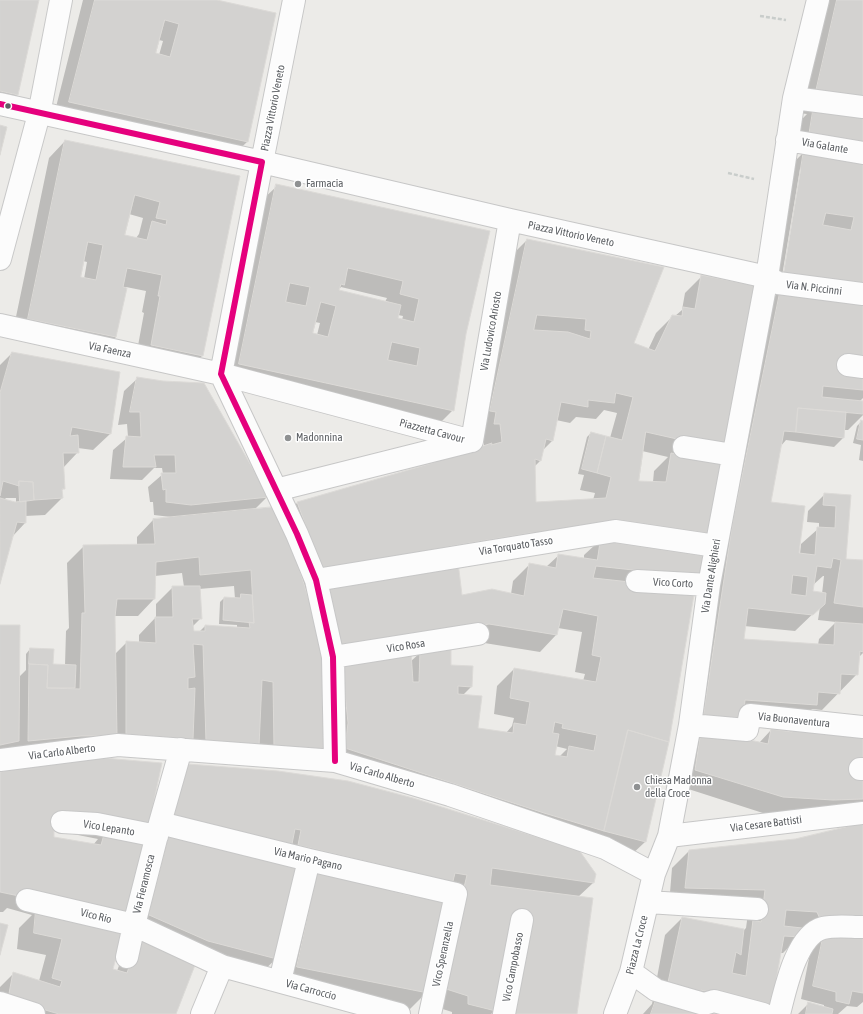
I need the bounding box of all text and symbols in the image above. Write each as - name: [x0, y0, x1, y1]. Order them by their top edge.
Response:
- street label: Piazza Vittorio Veneto: [258, 64, 288, 152]
- unlabelled marker: [3, 101, 13, 111]
- street label: Via Galante: [801, 135, 849, 157]
- place label: Farmacia: [306, 177, 343, 191]
- marker: Farmacia: [293, 179, 303, 189]
- street label: Piazza Vittorio Veneto: [527, 218, 615, 250]
- street label: Via N. Piccinni: [785, 278, 843, 298]
- street label: Via Ludovico Ariosto: [477, 290, 505, 372]
- street label: Via Faenza: [87, 339, 133, 361]
- street label: Piazzetta Cavour: [398, 416, 466, 446]
- place label: Madonnina: [296, 431, 343, 445]
- marker: Madonnina: [283, 433, 293, 443]
- street label: Via Torquato Tasso: [478, 534, 554, 558]
- street label: Via Dante Alighieri: [699, 538, 723, 614]
- street label: Vico Corto: [653, 575, 693, 591]
- street label: Vico Rosa: [386, 636, 426, 656]
- street label: Via Buonaventura: [757, 710, 831, 730]
- street label: Via Carlo Alberto: [28, 741, 96, 763]
- street label: Via Carlo Alberto: [348, 759, 416, 791]
- place label: Chiesa Madonna della Croce: [645, 774, 712, 800]
- marker: Chiesa Madonna della Croce: [632, 782, 642, 792]
- street label: Via Cesare Battisti: [729, 813, 803, 835]
- street label: Vico Lepanto: [82, 817, 136, 839]
- street label: Via Mario Pagano: [272, 845, 344, 873]
- street label: Via Fieramosca: [130, 853, 158, 915]
- street label: Vico Rio: [79, 906, 113, 926]
- street label: Piazza La Croce: [623, 914, 651, 976]
- street label: Vico Speranzella: [430, 920, 456, 988]
- street label: Vico Campobasso: [500, 931, 526, 1003]
- street label: Via Carroccio: [284, 977, 338, 1003]

